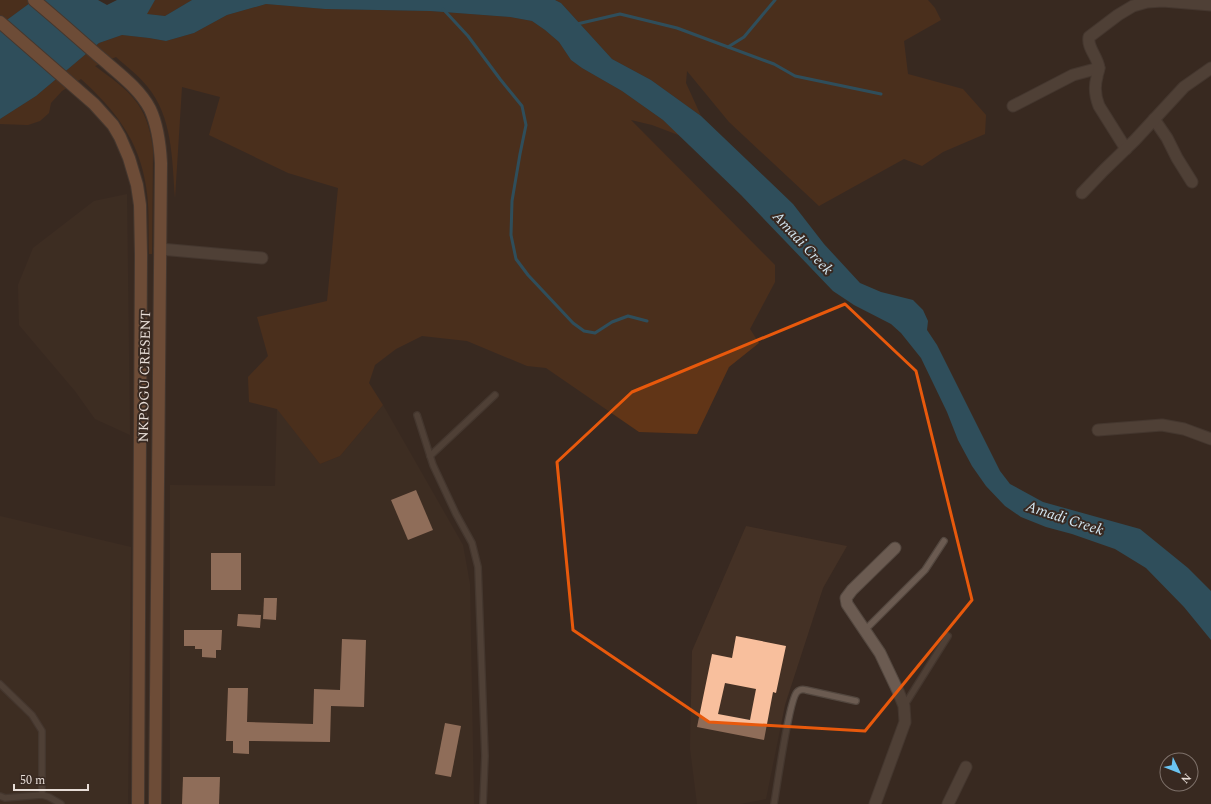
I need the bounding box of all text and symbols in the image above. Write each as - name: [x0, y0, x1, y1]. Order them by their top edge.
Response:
- water label: Amadi Creek: [766, 205, 838, 280]
- street label: NKPOGU CRESENT: [133, 310, 156, 443]
- water label: Amadi Creek: [1022, 495, 1107, 542]
- north arrow: [1159, 752, 1199, 792]
- scale bar: [14, 766, 88, 792]
- text: N: [1177, 769, 1195, 788]
- text: 50 m: [20, 771, 45, 790]

